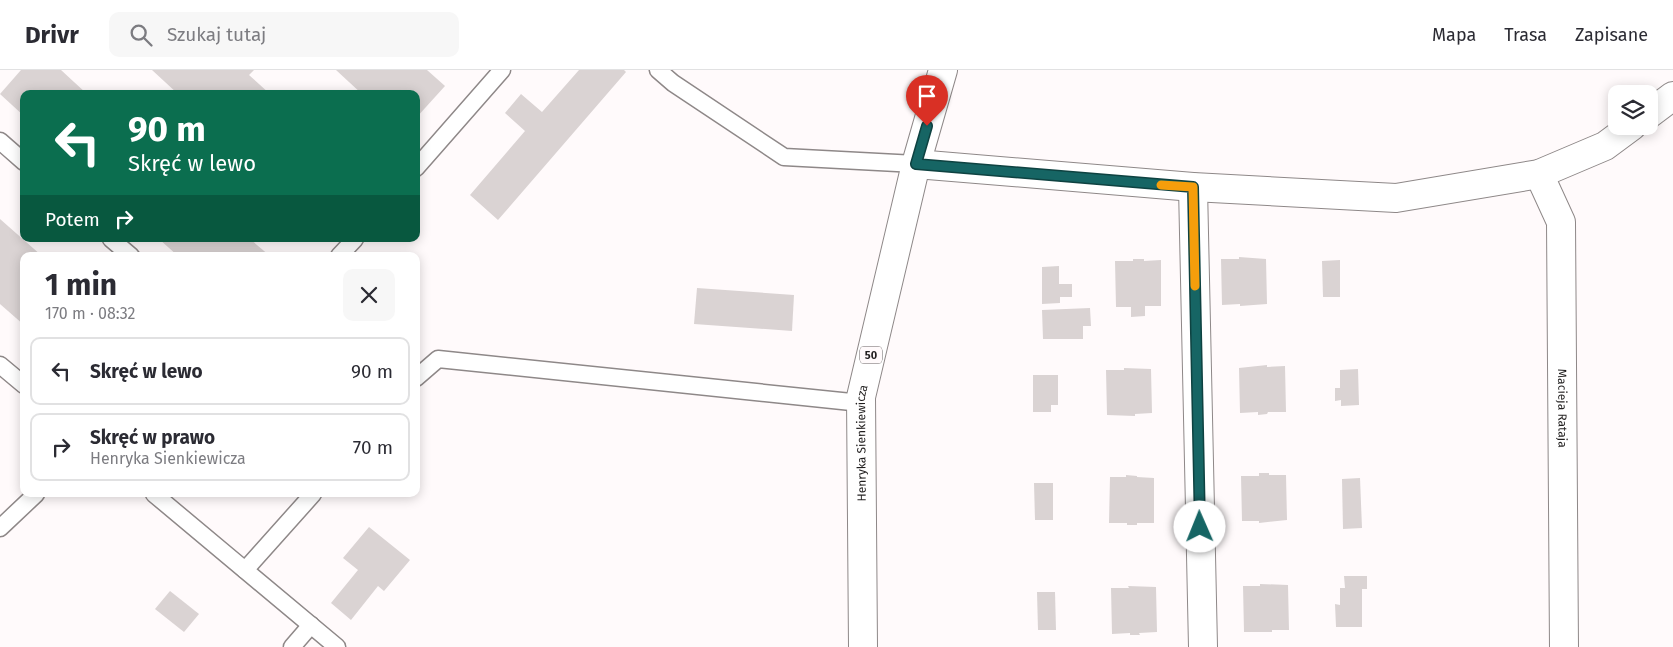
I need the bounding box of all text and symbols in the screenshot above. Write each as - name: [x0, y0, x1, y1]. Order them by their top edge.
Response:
- search box: [109, 12, 459, 57]
- text: Drivr: [25, 21, 79, 49]
- icon: search: [127, 21, 155, 49]
- text: Szukaj tutaj: [167, 23, 266, 46]
- text: Mapa: [1432, 24, 1476, 46]
- text: Trasa: [1504, 24, 1547, 46]
- text: Zapisane: [1575, 24, 1648, 46]
- pin: [906, 75, 948, 126]
- icon: arrive: [913, 82, 941, 110]
- map controls: [1608, 85, 1658, 135]
- button: layers: [1608, 85, 1658, 135]
- text: 90 m: [128, 108, 206, 150]
- icon: left: [45, 110, 110, 175]
- text: Skręć w lewo: [128, 150, 256, 177]
- icon: right: [110, 205, 138, 233]
- text: Potem: [45, 208, 100, 231]
- text: 1 min: [45, 267, 117, 303]
- button: close: [343, 269, 395, 321]
- text: 170 m · 08:32: [45, 304, 136, 323]
- road number: 50: [860, 346, 882, 364]
- icon: left: [47, 357, 75, 385]
- text: Skręć w lewo: [90, 360, 203, 383]
- text: 90 m: [351, 360, 393, 383]
- street label: Macieja Rataja: [1555, 369, 1570, 448]
- street label: Henryka Sienkiewicza: [854, 383, 871, 502]
- text: Skręć w prawo: [90, 426, 215, 449]
- icon: right: [47, 433, 75, 461]
- text: 70 m: [353, 436, 393, 459]
- text: Henryka Sienkiewicza: [90, 449, 246, 468]
- position arrow: [1173, 500, 1225, 552]

